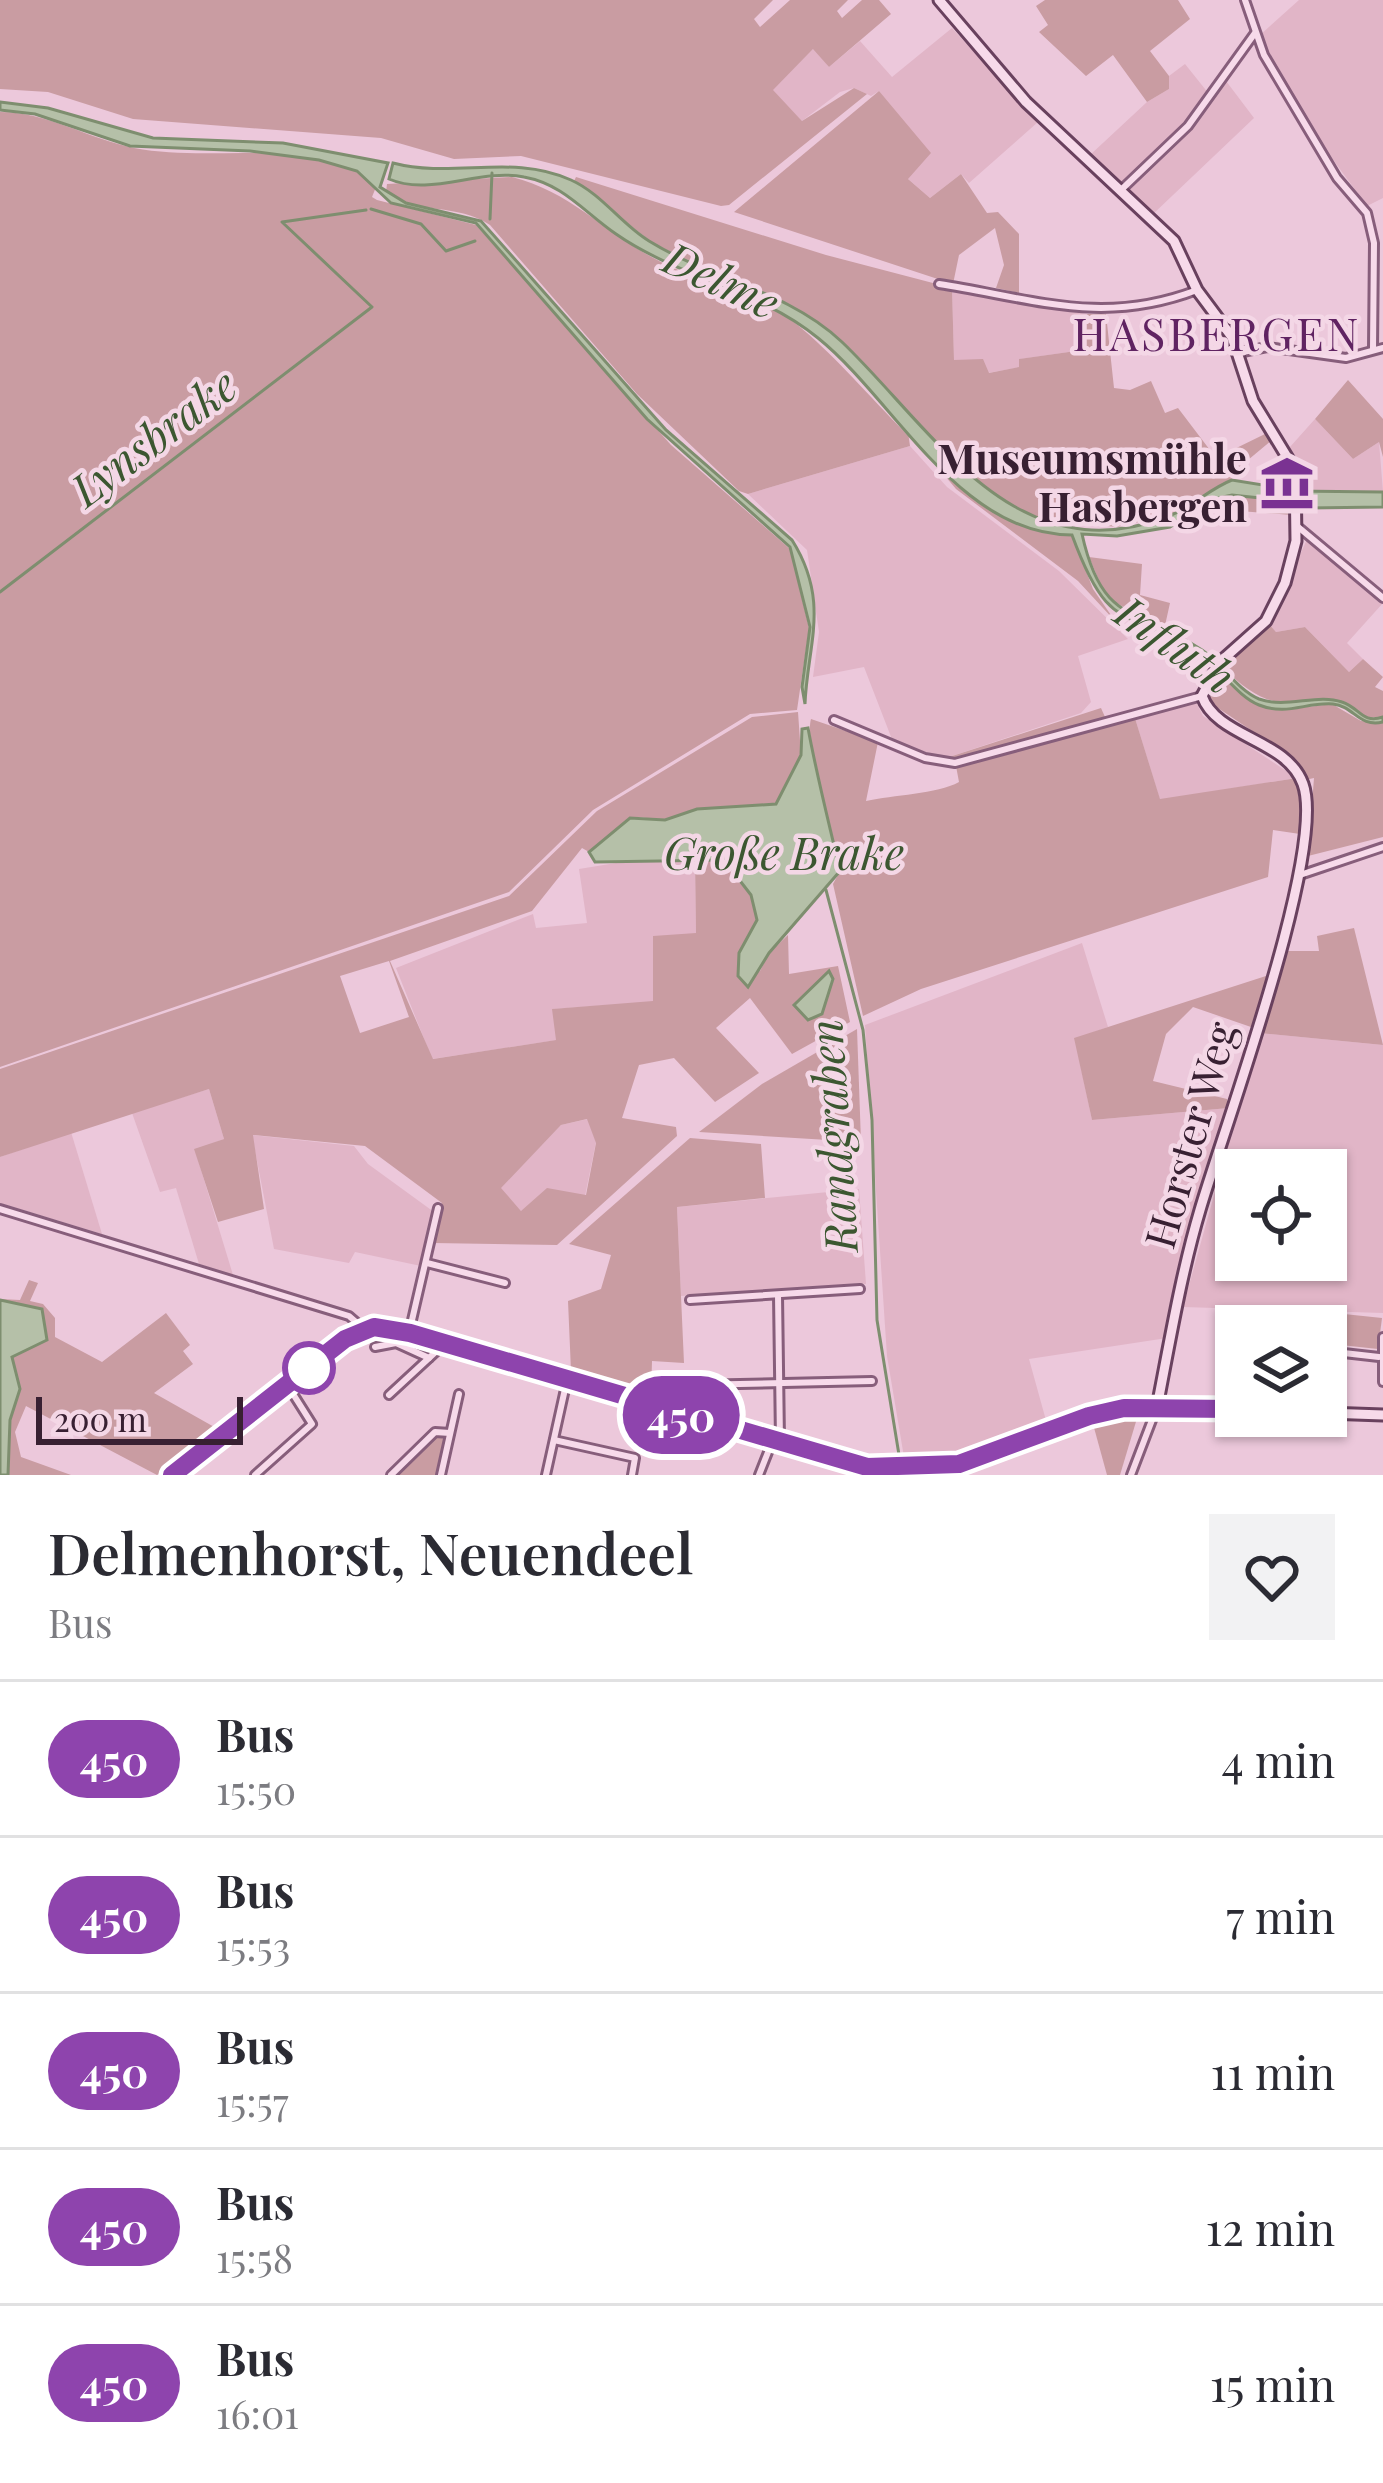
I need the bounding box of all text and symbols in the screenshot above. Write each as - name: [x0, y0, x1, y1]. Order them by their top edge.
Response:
- water label: Delme: [653, 225, 789, 331]
- district label: HASBERGEN: [1073, 302, 1361, 362]
- water label: Lynsbrake: [55, 353, 247, 519]
- place label: Museumsmühle Hasbergen: [937, 429, 1247, 533]
- museum icon: Museumsmühle Hasbergen: [1258, 454, 1316, 512]
- water label: Influth: [1104, 579, 1248, 705]
- water label: Große Brake: [664, 821, 904, 881]
- street label: Horster Weg: [1130, 1015, 1248, 1254]
- water label: Randgraben: [793, 1017, 869, 1257]
- map controls: [1215, 1149, 1347, 1437]
- button: locate: [1215, 1149, 1347, 1281]
- button: layers: [1215, 1305, 1347, 1437]
- unlabelled marker: [284, 1343, 334, 1393]
- line badge: 450: [612, 1376, 750, 1454]
- text: 450: [647, 1387, 715, 1443]
- scale bar: [36, 1391, 243, 1444]
- text: 200 m: [54, 1396, 147, 1440]
- text: Delmenhorst, Neuendeel: [48, 1513, 693, 1589]
- button: heart: [1209, 1514, 1335, 1640]
- text: Bus: [48, 1596, 112, 1648]
- text: Bus: [216, 1703, 294, 1763]
- text: 4 min: [1222, 1729, 1335, 1789]
- text: 450: [80, 1731, 148, 1787]
- text: 15:50: [216, 1763, 296, 1815]
- text: Bus: [216, 1859, 294, 1919]
- text: 7 min: [1226, 1885, 1335, 1945]
- text: 450: [80, 1887, 148, 1943]
- text: 15:53: [216, 1919, 290, 1971]
- text: Bus: [216, 2015, 294, 2075]
- text: 11 min: [1210, 2041, 1335, 2101]
- text: 450: [80, 2043, 148, 2099]
- text: 15:57: [216, 2075, 289, 2127]
- text: Bus: [216, 2171, 294, 2231]
- text: 12 min: [1206, 2197, 1335, 2257]
- text: 450: [80, 2199, 148, 2255]
- text: 15:58: [216, 2231, 293, 2283]
- text: Bus: [216, 2327, 294, 2387]
- text: 15 min: [1210, 2353, 1335, 2413]
- text: 450: [80, 2355, 148, 2411]
- text: 16:01: [216, 2387, 299, 2439]

